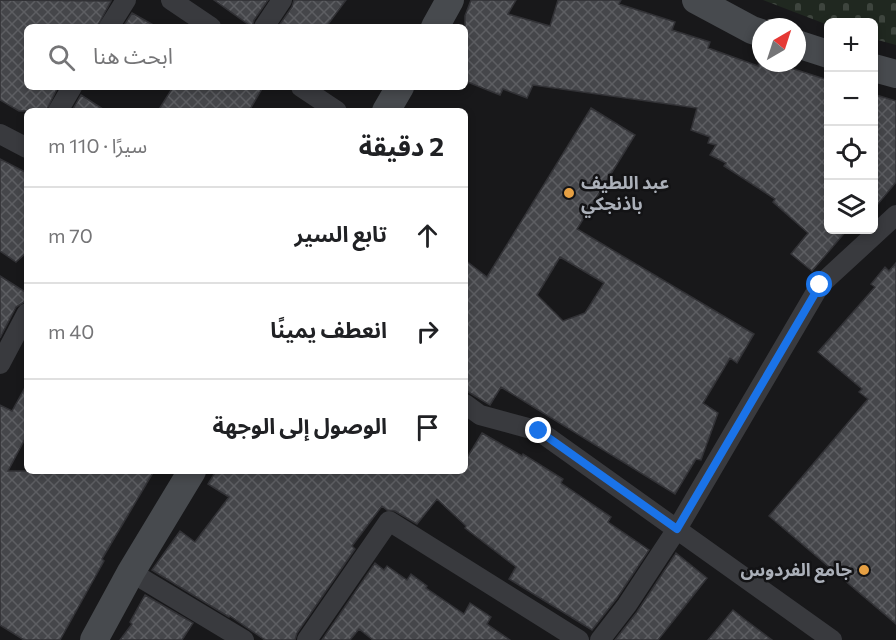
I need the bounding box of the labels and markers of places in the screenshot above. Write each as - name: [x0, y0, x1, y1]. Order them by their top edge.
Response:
- place label: عبد اللطيف باذنجكي: [581, 171, 669, 218]
- marker: عبد اللطيف باذنجكي: [562, 186, 576, 200]
- place label: جامع الفردوس: [741, 558, 852, 583]
- marker: جامع الفردوس: [857, 563, 871, 577]

